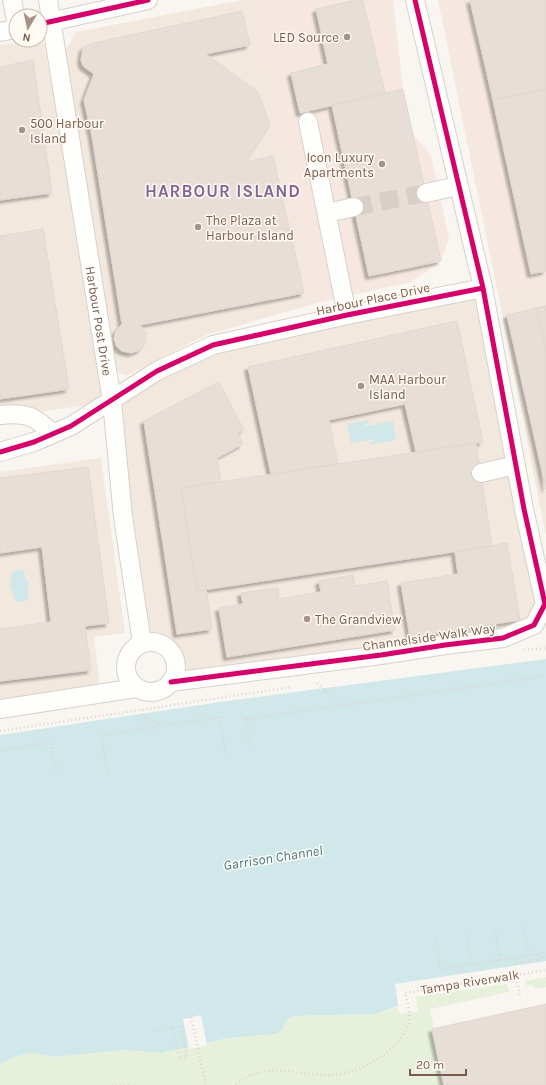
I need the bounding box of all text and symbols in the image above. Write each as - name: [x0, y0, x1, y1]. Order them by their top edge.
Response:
- north arrow: [8, 8, 48, 48]
- text: N: [22, 30, 31, 44]
- place label: LED Source: [273, 30, 339, 45]
- marker: LED Source: [342, 32, 352, 42]
- place label: 500 Harbour Island: [30, 116, 104, 146]
- marker: 500 Harbour Island: [17, 125, 27, 135]
- place label: Icon Luxury Apartments: [304, 150, 374, 180]
- marker: Icon Luxury Apartments: [377, 159, 387, 169]
- district label: HARBOUR ISLAND: [145, 181, 301, 201]
- place label: The Plaza at Harbour Island: [206, 213, 294, 243]
- marker: The Plaza at Harbour Island: [193, 222, 203, 232]
- street label: Harbour Post Drive: [83, 265, 115, 377]
- street label: Harbour Place Drive: [315, 280, 432, 318]
- place label: MAA Harbour Island: [369, 372, 446, 402]
- marker: MAA Harbour Island: [356, 381, 366, 391]
- place label: The Grandview: [315, 612, 402, 627]
- marker: The Grandview: [302, 614, 312, 624]
- street label: Channelside Walk Way: [362, 620, 496, 654]
- water label: Garrison Channel: [222, 842, 324, 874]
- street label: Tampa Riverwalk: [420, 967, 520, 997]
- scale bar: [410, 1051, 466, 1077]
- text: 20 m: [416, 1058, 444, 1072]

